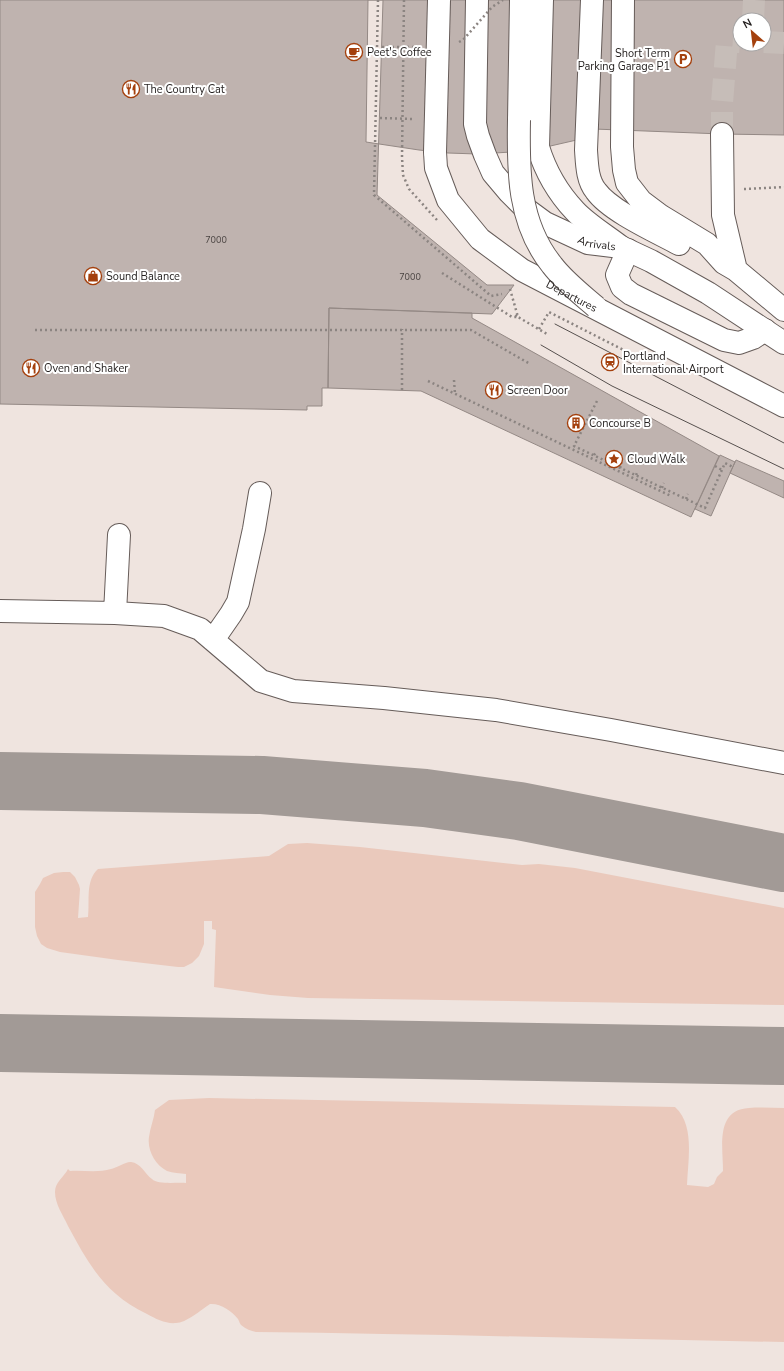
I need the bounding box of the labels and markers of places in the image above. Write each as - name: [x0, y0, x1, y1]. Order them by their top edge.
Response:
- cafe icon: Peet's Coffee: [344, 42, 364, 62]
- place label: Peet's Coffee: [367, 45, 432, 60]
- place label: Short Term Parking Garage P1: [578, 46, 670, 74]
- parking icon: Short Term Parking Garage P1: [673, 49, 693, 69]
- restaurant icon: The Country Cat: [121, 79, 141, 99]
- place label: The Country Cat: [144, 82, 225, 97]
- shop icon: Sound Balance: [83, 266, 103, 286]
- place label: Sound Balance: [106, 269, 180, 284]
- place label: Portland International Airport: [623, 349, 724, 377]
- station icon: Portland International Airport: [600, 352, 620, 372]
- restaurant icon: Oven and Shaker: [21, 358, 41, 378]
- place label: Oven and Shaker: [44, 361, 128, 376]
- restaurant icon: Screen Door: [484, 380, 504, 400]
- place label: Screen Door: [507, 383, 568, 398]
- building icon: Concourse B: [566, 413, 586, 433]
- place label: Concourse B: [589, 416, 651, 431]
- place icon: Cloud Walk: [604, 449, 624, 469]
- place label: Cloud Walk: [627, 452, 686, 467]

